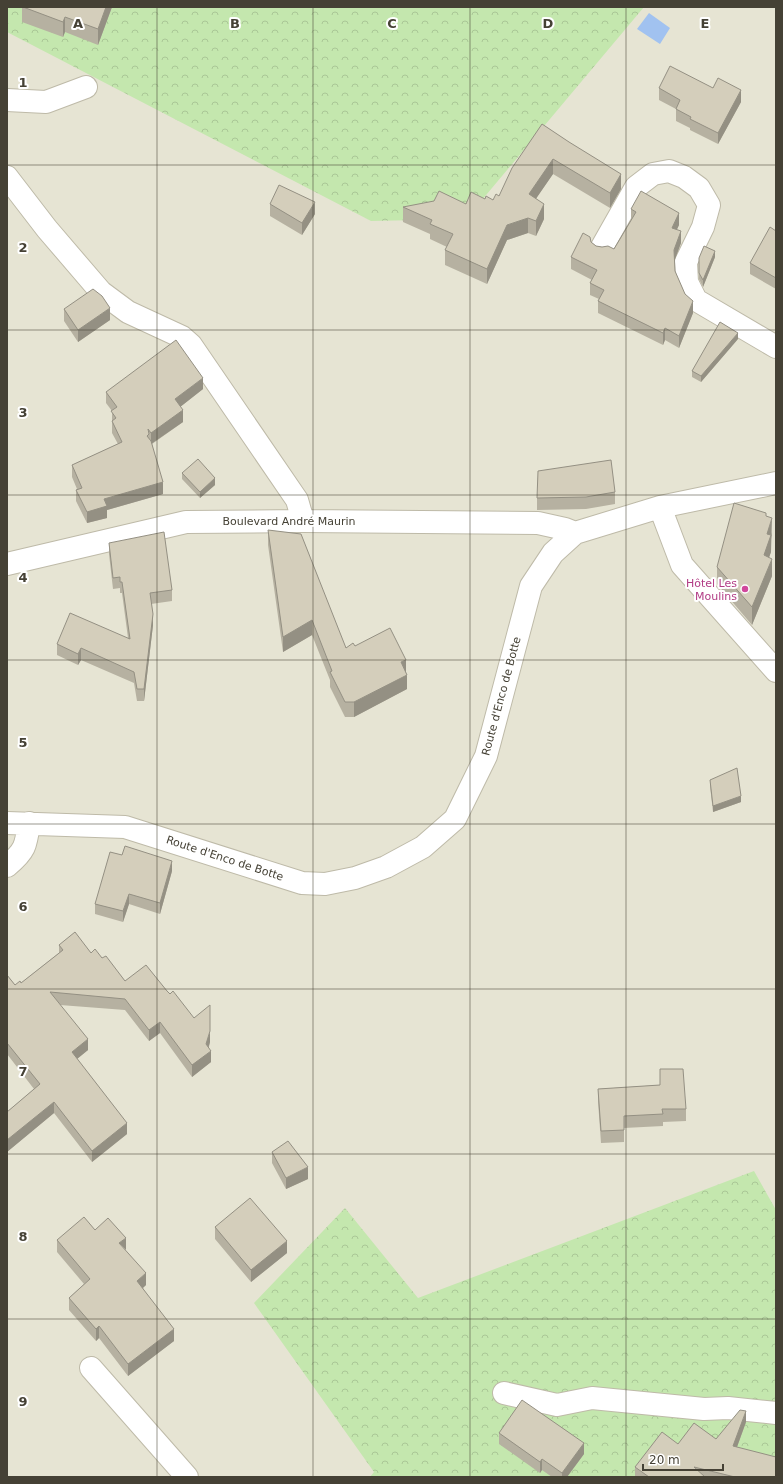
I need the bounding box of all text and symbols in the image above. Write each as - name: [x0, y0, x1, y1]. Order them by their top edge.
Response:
- text: A: [73, 16, 83, 31]
- text: B: [230, 16, 240, 31]
- text: C: [387, 16, 397, 31]
- text: D: [543, 16, 554, 31]
- text: E: [701, 16, 709, 31]
- text: 1: [18, 75, 28, 90]
- text: 2: [18, 240, 28, 255]
- text: 3: [18, 405, 28, 420]
- street label: Boulevard André Maurin: [223, 515, 355, 528]
- text: 4: [18, 570, 28, 585]
- place label: Hôtel Les Moulins: [686, 577, 737, 603]
- marker: Hôtel Les Moulins: [740, 584, 750, 594]
- street label: Route d'Enco de Botte: [479, 635, 524, 757]
- text: 5: [18, 735, 28, 750]
- street label: Route d'Enco de Botte: [165, 833, 285, 884]
- text: 6: [18, 899, 28, 914]
- text: 7: [18, 1064, 28, 1079]
- text: 8: [18, 1229, 28, 1244]
- text: 9: [18, 1394, 28, 1409]
- scale bar: [643, 1446, 723, 1472]
- text: 20 m: [649, 1453, 680, 1467]

